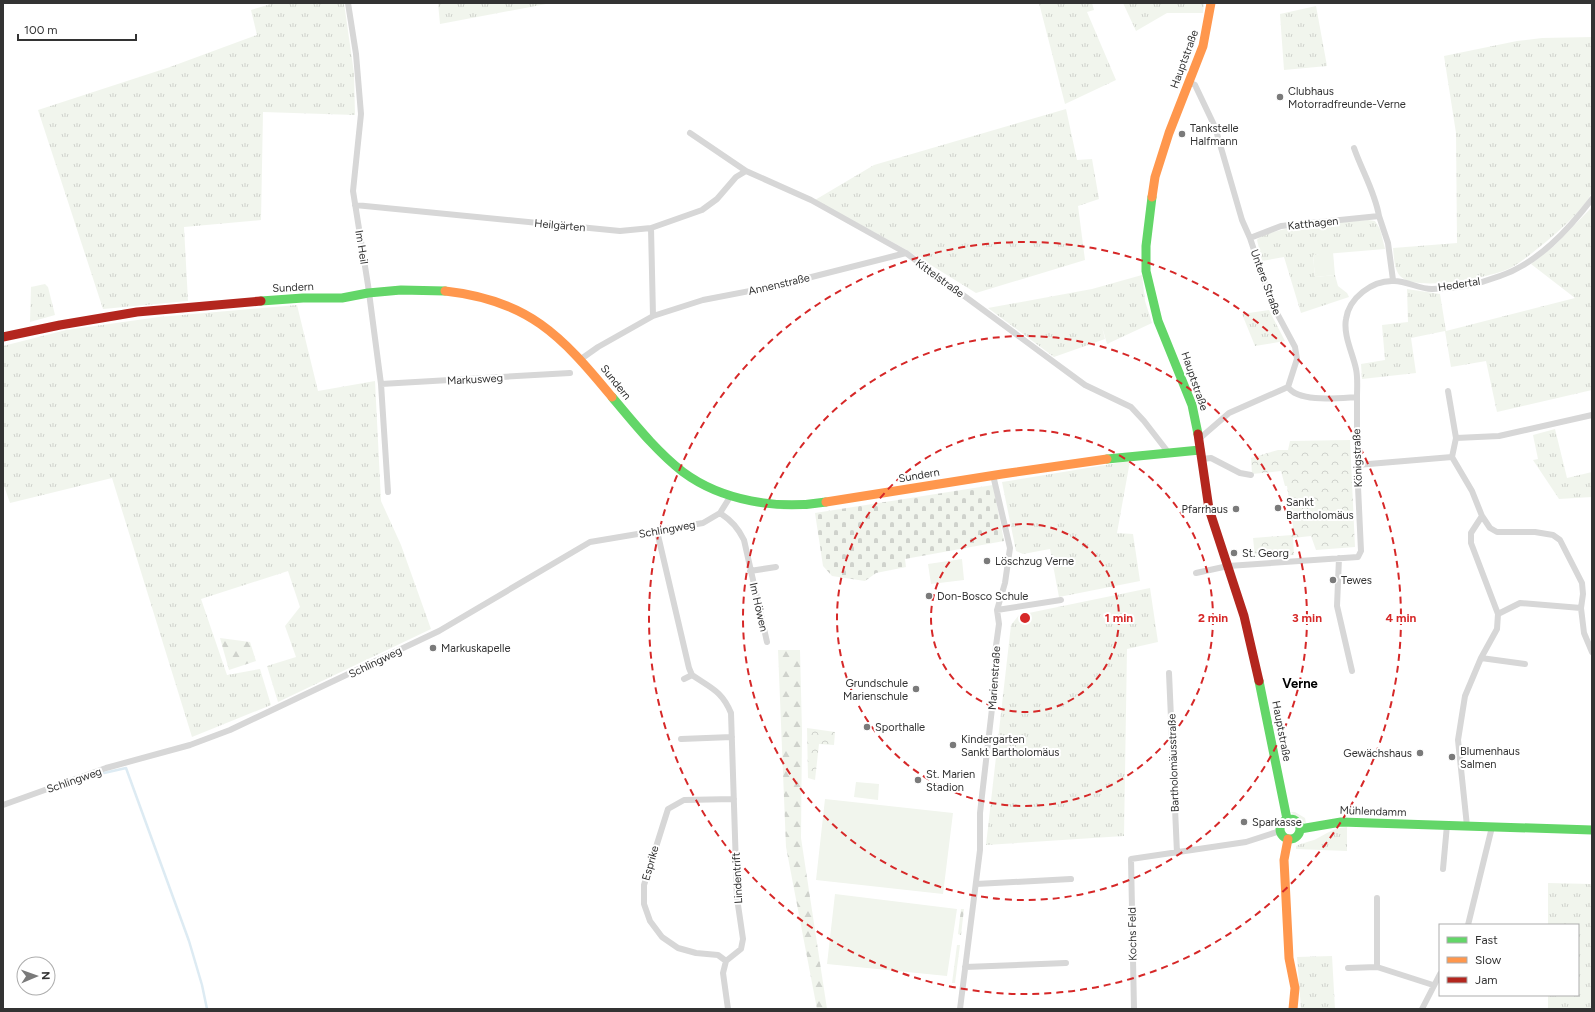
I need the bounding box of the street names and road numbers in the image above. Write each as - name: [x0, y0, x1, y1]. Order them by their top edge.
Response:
- street label: Hauptstraße: [1168, 28, 1201, 90]
- street label: Katthagen: [1287, 214, 1339, 233]
- street label: Heilgärten: [534, 217, 586, 234]
- street label: Im Heil: [352, 229, 371, 265]
- street label: Untere Straße: [1248, 248, 1283, 317]
- street label: Kittelstraße: [913, 256, 967, 300]
- street label: Annenstraße: [747, 271, 811, 298]
- street label: Hedertal: [1437, 275, 1481, 294]
- street label: Sundern: [272, 280, 314, 295]
- street label: Hauptstraße: [1178, 350, 1211, 412]
- street label: Sundern: [598, 362, 634, 402]
- street label: Markusweg: [447, 372, 503, 387]
- street label: Königstraße: [1350, 428, 1365, 488]
- street label: Sundern: [898, 466, 941, 485]
- street label: Schlingweg: [638, 518, 696, 541]
- street label: Im Höwen: [747, 581, 770, 633]
- street label: Schlingweg: [347, 644, 404, 681]
- street label: Marienstraße: [986, 646, 1003, 710]
- street label: Hauptstraße: [1269, 700, 1294, 763]
- street label: Bartholomäusstraße: [1165, 713, 1182, 812]
- street label: Schlingweg: [45, 765, 103, 796]
- street label: Mühlendamm: [1339, 804, 1407, 819]
- street label: Esprike: [639, 844, 662, 882]
- street label: Lindentrift: [730, 852, 745, 904]
- street label: Kochs Feld: [1126, 907, 1139, 961]

